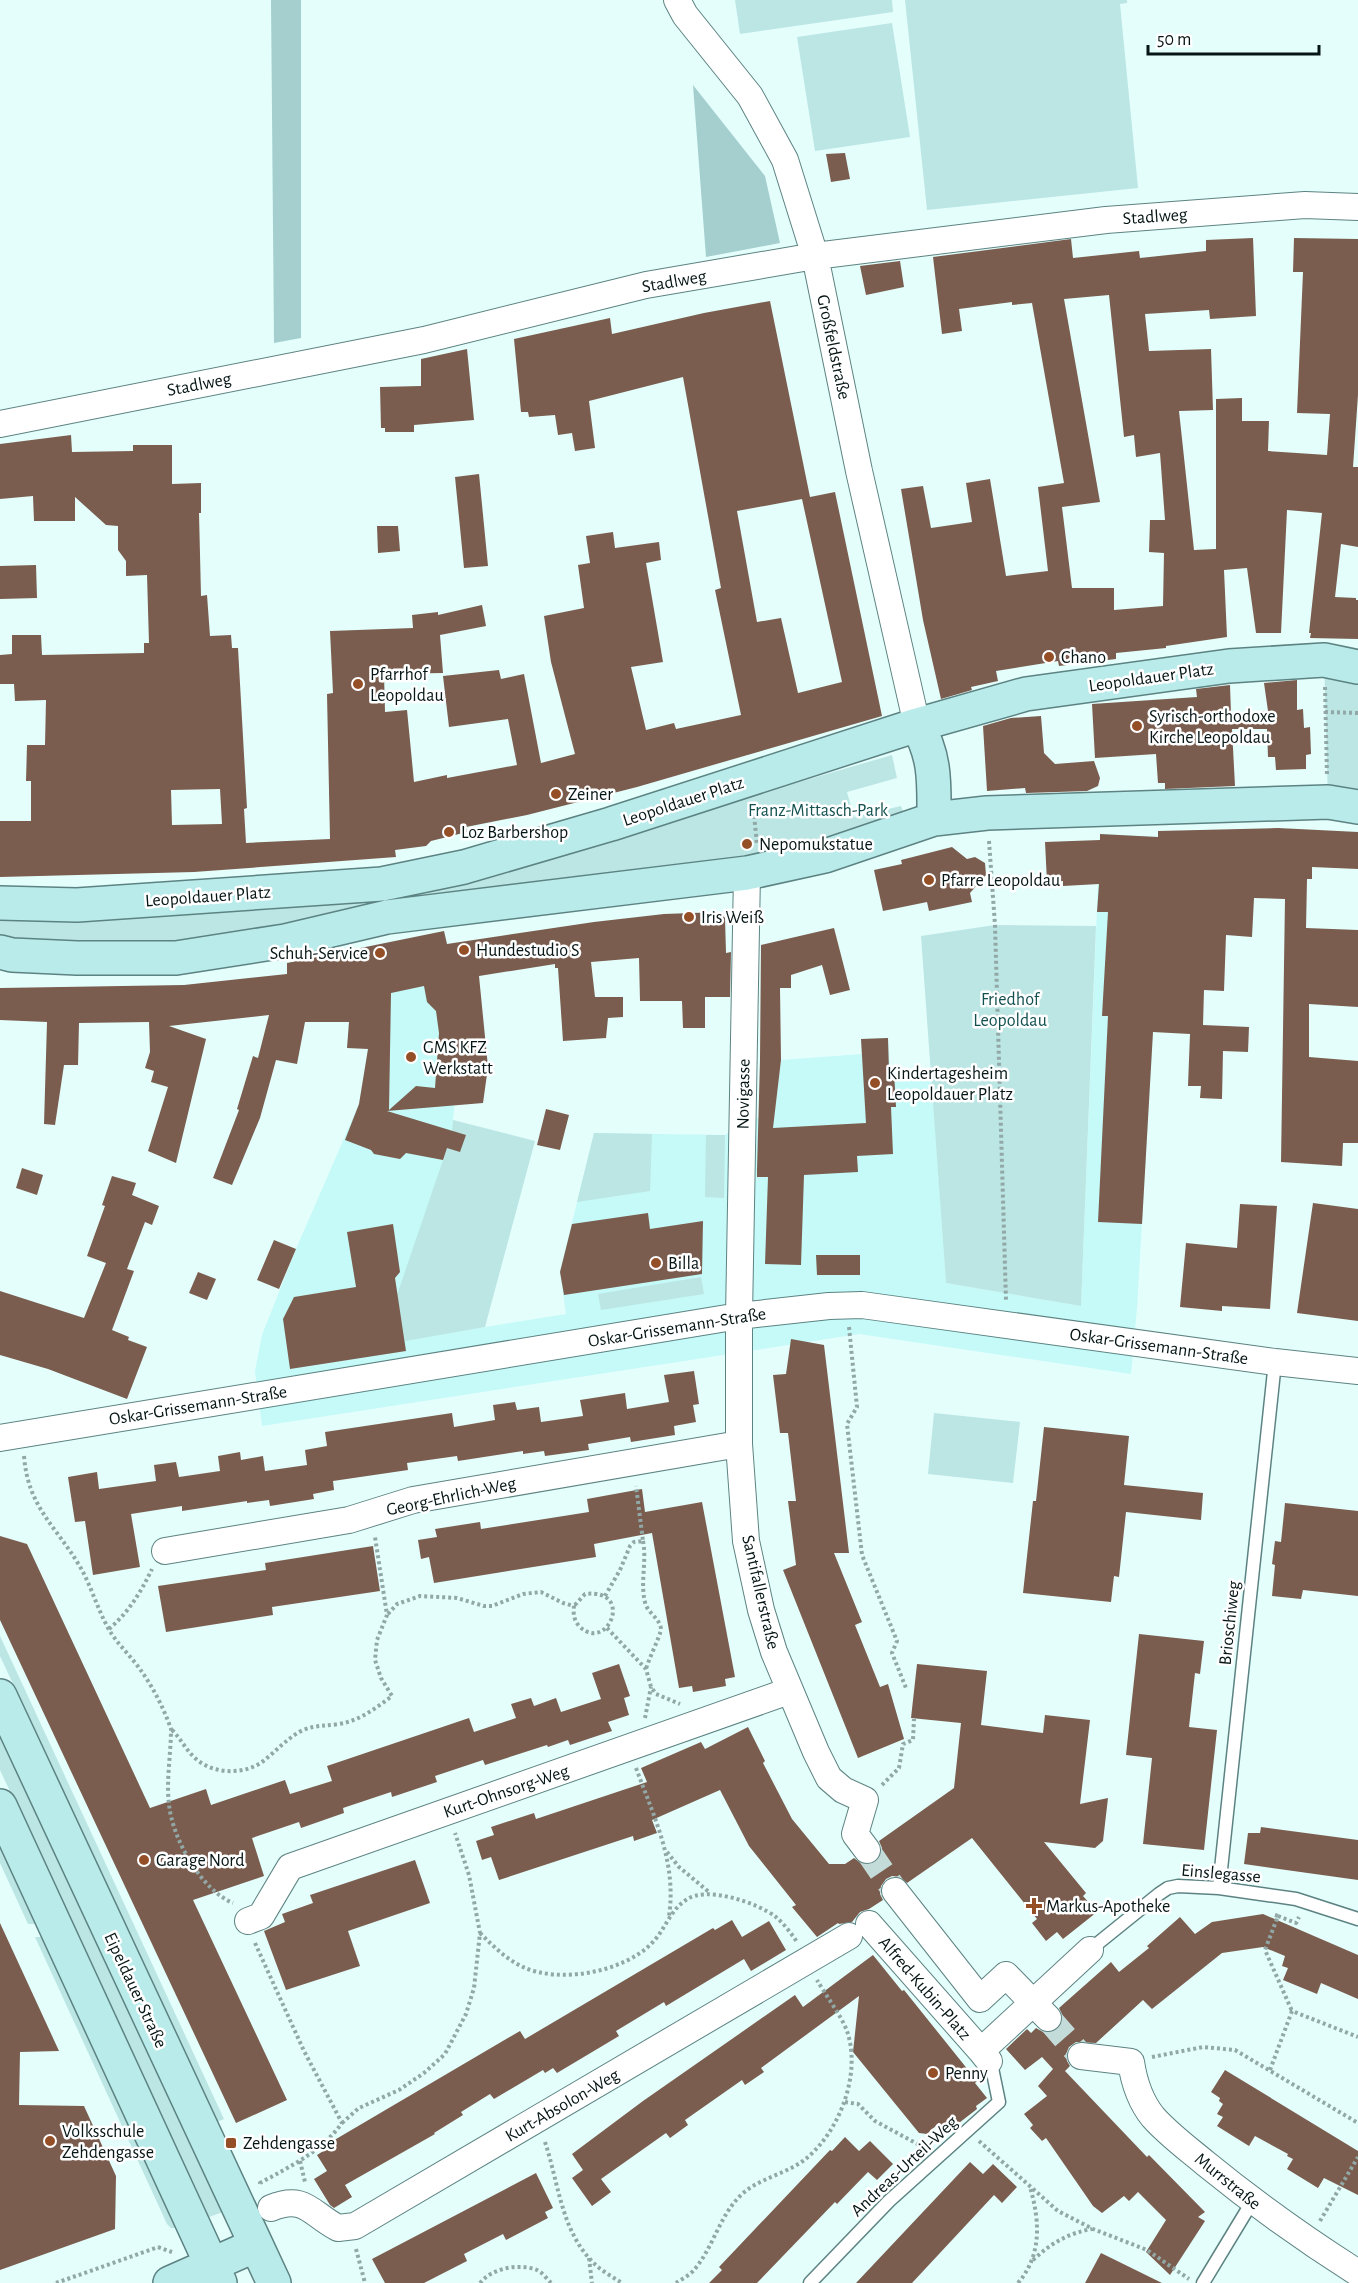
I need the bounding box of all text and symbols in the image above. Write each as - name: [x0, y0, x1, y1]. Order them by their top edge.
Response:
- scale bar: [1148, 18, 1319, 56]
- text: 50 m: [1157, 31, 1191, 49]
- street label: Stadlweg: [1122, 206, 1188, 228]
- street label: Stadlweg: [641, 267, 708, 296]
- street label: Großfeldstraße: [813, 293, 853, 401]
- street label: Stadlweg: [166, 370, 233, 400]
- place label: Chano: [1061, 649, 1106, 667]
- marker: Chano: [1042, 650, 1056, 664]
- street label: Leopoldauer Platz: [1088, 660, 1215, 696]
- place label: Pfarrhof Leopoldau: [370, 666, 444, 705]
- marker: Pfarrhof Leopoldau: [351, 677, 365, 691]
- place label: Syrisch-orthodoxe Kirche Leopoldau: [1149, 708, 1276, 747]
- marker: Syrisch-orthodoxe Kirche Leopoldau: [1130, 719, 1144, 733]
- street label: Leopoldauer Platz: [621, 774, 746, 830]
- place label: Zeiner: [568, 786, 613, 804]
- marker: Zeiner: [549, 787, 563, 801]
- park label: Franz-Mittasch-Park: [748, 802, 889, 820]
- place label: Loz Barbershop: [461, 824, 568, 842]
- marker: Loz Barbershop: [442, 825, 456, 839]
- place label: Nepomukstatue: [759, 836, 873, 854]
- marker: Nepomukstatue: [740, 837, 754, 851]
- place label: Pfarre Leopoldau: [941, 872, 1060, 890]
- marker: Pfarre Leopoldau: [922, 873, 936, 887]
- street label: Leopoldauer Platz: [145, 884, 272, 910]
- place label: Iris Weiß: [701, 909, 764, 927]
- marker: Iris Weiß: [682, 910, 696, 924]
- place label: Hundestudio S: [476, 942, 580, 960]
- marker: Hundestudio S: [457, 943, 471, 957]
- place label: Schuh-Service: [270, 945, 368, 963]
- marker: Schuh-Service: [373, 946, 387, 960]
- park label: Friedhof Leopoldau: [973, 991, 1047, 1030]
- place label: GMS KFZ Werkstatt: [423, 1039, 493, 1078]
- marker: GMS KFZ Werkstatt: [404, 1050, 418, 1064]
- street label: Novigasse: [734, 1058, 754, 1130]
- place label: Kindertagesheim Leopoldauer Platz: [887, 1065, 1013, 1104]
- marker: Kindertagesheim Leopoldauer Platz: [868, 1076, 882, 1090]
- place label: Billa: [668, 1255, 699, 1273]
- marker: Billa: [649, 1256, 663, 1270]
- street label: Oskar-Grissemann-Straße: [587, 1305, 767, 1351]
- street label: Oskar-Grissemann-Straße: [1069, 1326, 1249, 1368]
- street label: Oskar-Grissemann-Straße: [108, 1383, 288, 1429]
- street label: Georg-Ehrlich-Weg: [385, 1474, 518, 1520]
- street label: Santifallerstraße: [738, 1533, 782, 1651]
- street label: Brioschiweg: [1217, 1580, 1243, 1666]
- street label: Kurt-Ohnsorg-Weg: [441, 1762, 572, 1822]
- place label: Garage Nord: [156, 1852, 244, 1870]
- marker: Garage Nord: [137, 1853, 151, 1867]
- street label: Einslegasse: [1180, 1862, 1262, 1886]
- place label: Markus-Apotheke: [1046, 1898, 1170, 1916]
- marker: Markus-Apotheke: [1027, 1899, 1041, 1913]
- street label: Eipeldauer Straße: [100, 1930, 170, 2051]
- street label: Alfred-Kubin-Platz: [875, 1933, 974, 2044]
- place label: Penny: [945, 2065, 988, 2083]
- street label: Kurt-Absolon-Weg: [502, 2066, 623, 2146]
- marker: Penny: [926, 2066, 940, 2080]
- street label: Andreas-Urteil-Weg: [848, 2113, 962, 2221]
- place label: Volksschule Zehdengasse: [62, 2123, 154, 2162]
- marker: Volksschule Zehdengasse: [43, 2134, 57, 2148]
- place label: Zehdengasse: [243, 2135, 335, 2153]
- marker: Zehdengasse: [224, 2136, 238, 2150]
- street label: Murrstraße: [1191, 2150, 1264, 2214]

